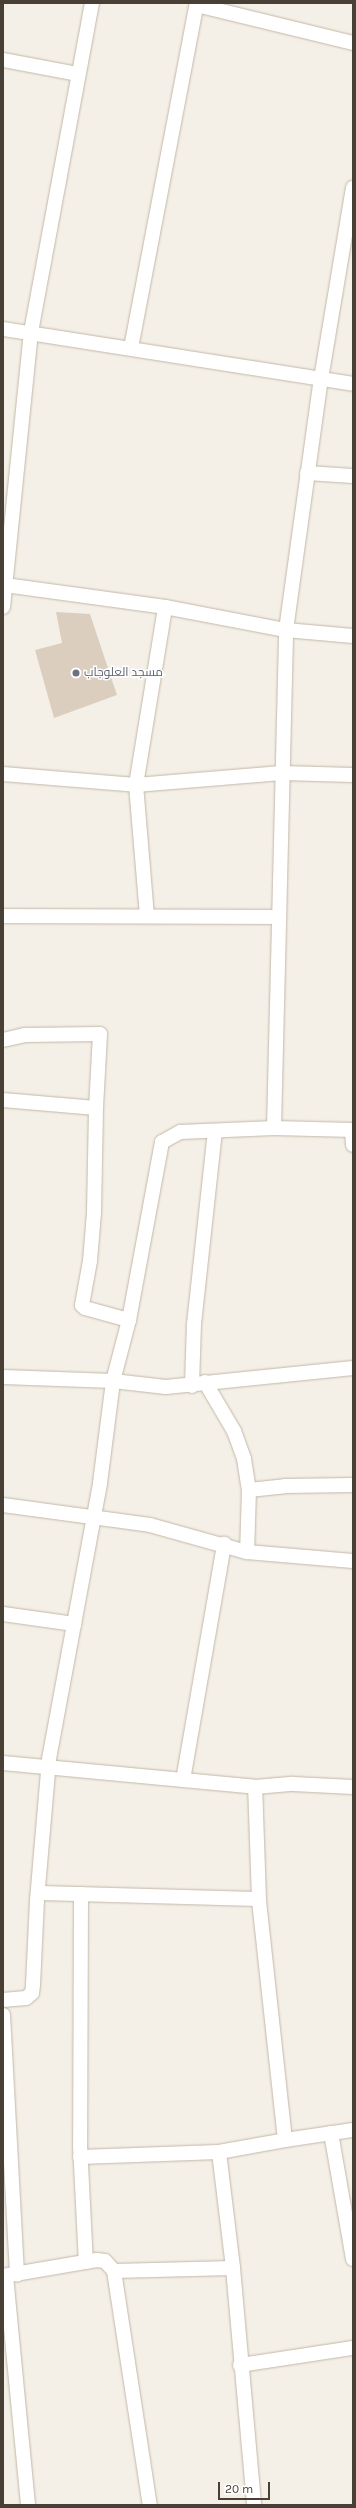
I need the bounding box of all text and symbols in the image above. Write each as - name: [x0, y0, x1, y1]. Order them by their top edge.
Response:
- place label: مسجد العلوجاب: [84, 666, 163, 680]
- marker: مسجد العلوجاب: [71, 668, 81, 678]
- scale bar: [220, 2474, 272, 2500]
- text: 20 m: [225, 2482, 253, 2496]

